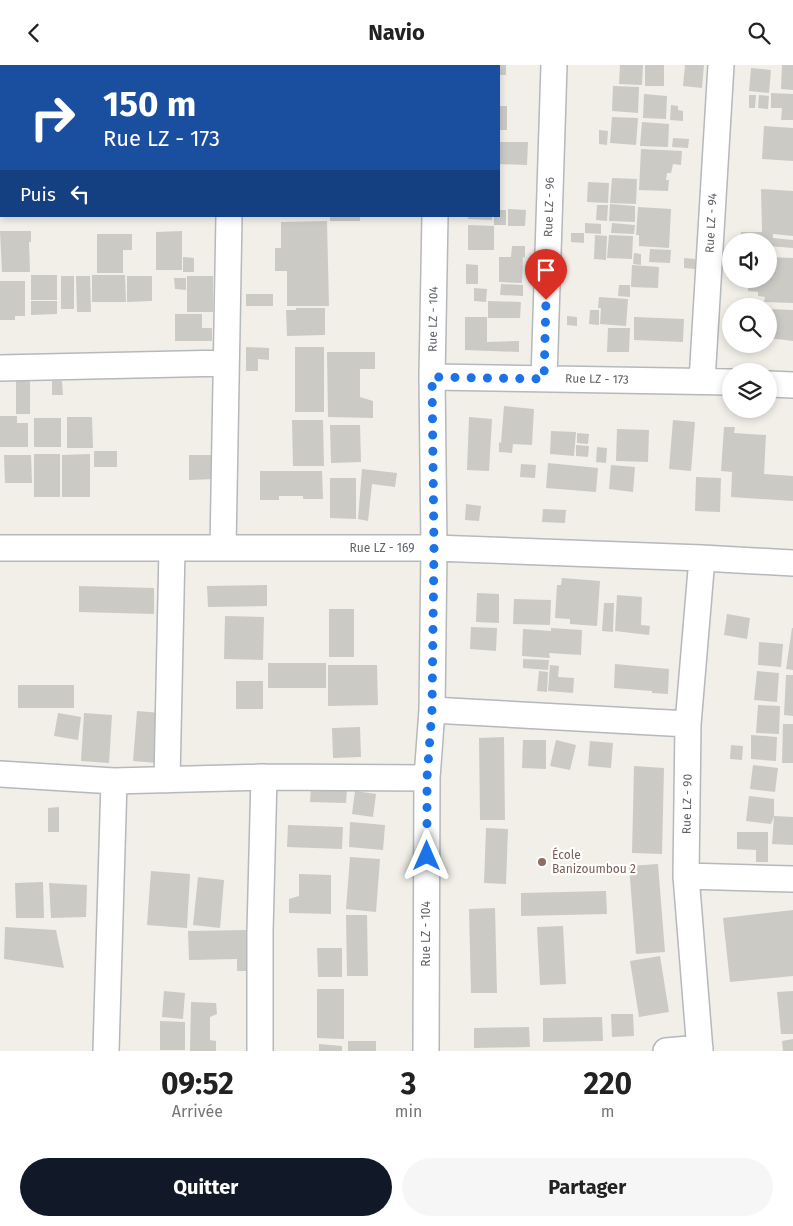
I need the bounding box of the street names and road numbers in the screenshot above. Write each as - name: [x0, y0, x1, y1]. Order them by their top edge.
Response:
- street label: Rue LZ - 96: [541, 177, 557, 237]
- street label: Rue LZ - 94: [702, 192, 720, 253]
- street label: Rue LZ - 104: [425, 285, 441, 352]
- street label: Rue LZ - 173: [565, 371, 629, 387]
- street label: Rue LZ - 169: [349, 541, 415, 555]
- street label: Rue LZ - 90: [679, 773, 695, 834]
- street label: Rue LZ - 104: [419, 901, 433, 967]

